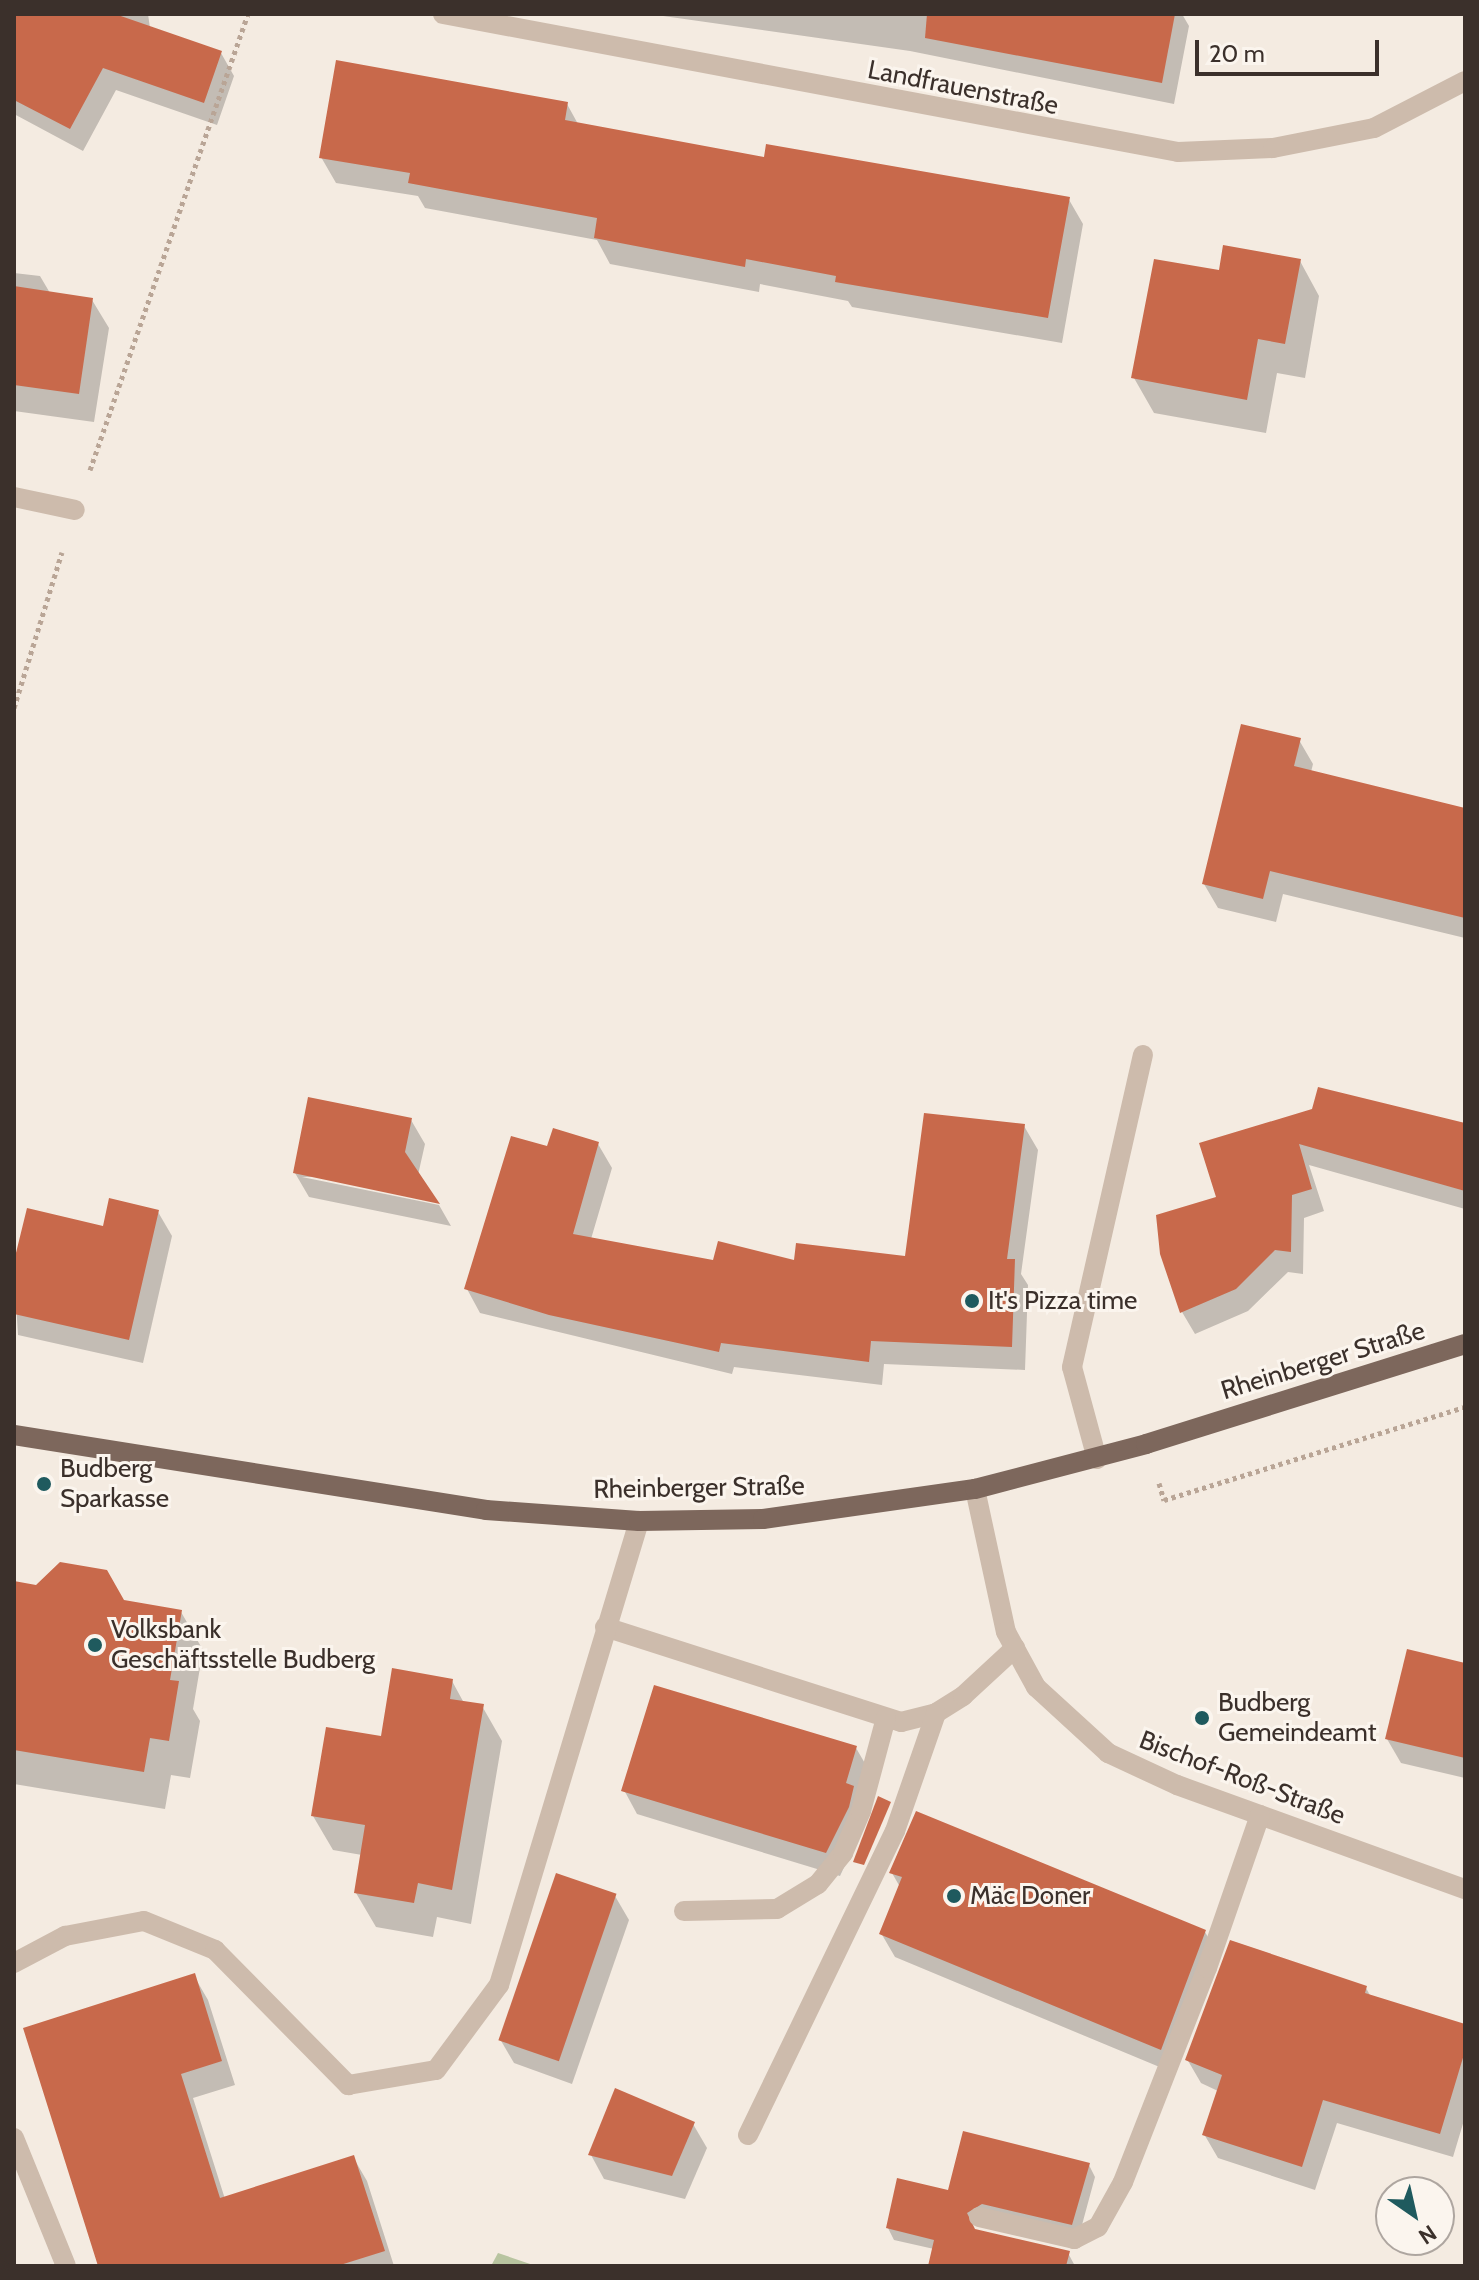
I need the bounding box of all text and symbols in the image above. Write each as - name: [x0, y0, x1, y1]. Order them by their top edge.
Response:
- scale bar: [1199, 24, 1383, 74]
- text: 20 m: [1209, 39, 1265, 68]
- street label: Landfrauenstraße: [865, 54, 1061, 122]
- place label: It's Pizza time: [988, 1285, 1137, 1317]
- marker: It's Pizza time: [963, 1292, 981, 1310]
- street label: Rheinberger Straße: [1217, 1315, 1429, 1407]
- place label: Budberg Sparkasse: [60, 1453, 169, 1514]
- street label: Rheinberger Straße: [593, 1471, 805, 1505]
- marker: Budberg Sparkasse: [35, 1475, 53, 1493]
- place label: Volksbank Geschäftsstelle Budberg: [111, 1614, 375, 1676]
- marker: Volksbank Geschäftsstelle Budberg: [86, 1636, 104, 1654]
- place label: Budberg Gemeindeamt: [1218, 1687, 1376, 1748]
- marker: Budberg Gemeindeamt: [1193, 1709, 1211, 1727]
- street label: Bischof-Roß-Straße: [1135, 1724, 1349, 1832]
- place label: Mäc Doner: [970, 1880, 1090, 1912]
- marker: Mäc Doner: [945, 1887, 963, 1905]
- north arrow: [1375, 2176, 1455, 2256]
- text: N: [1414, 2219, 1442, 2250]

